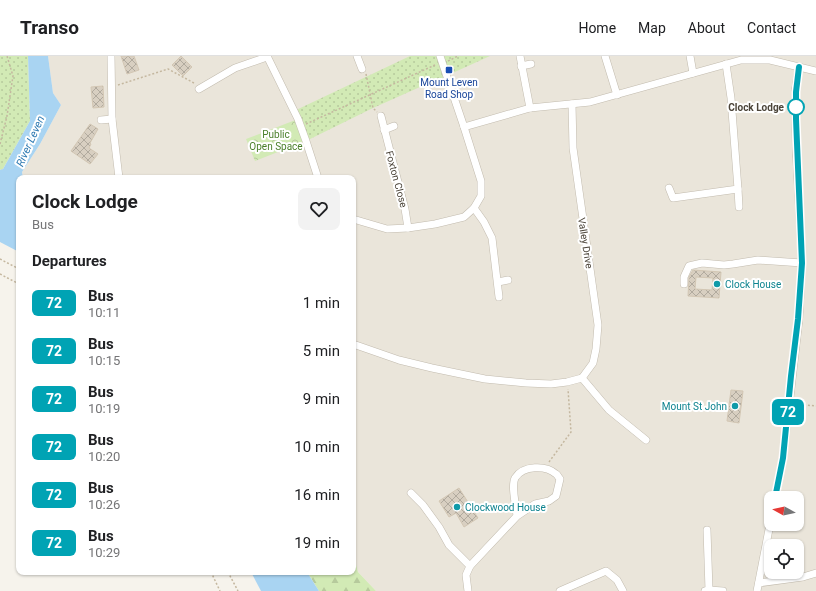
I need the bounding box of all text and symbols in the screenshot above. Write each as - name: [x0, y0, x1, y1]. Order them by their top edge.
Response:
- text: Transo: [20, 16, 79, 39]
- text: Home: [578, 20, 616, 36]
- text: Map: [638, 20, 666, 36]
- text: About: [688, 20, 725, 36]
- text: Contact: [747, 20, 796, 36]
- marker: Mount Leven Road Shop: [444, 65, 454, 75]
- place label: Mount Leven Road Shop: [420, 77, 478, 100]
- marker: Clock Lodge: [787, 98, 805, 116]
- place label: Clock Lodge: [728, 102, 785, 113]
- water label: River Leven: [13, 114, 47, 169]
- park label: Public Open Space: [249, 129, 303, 152]
- street label: Foxton Close: [384, 150, 409, 209]
- button: heart: [298, 188, 340, 230]
- text: Clock Lodge: [32, 190, 138, 213]
- text: Bus: [32, 217, 54, 232]
- street label: Valley Drive: [576, 217, 595, 269]
- text: Departures: [32, 252, 107, 270]
- marker: Clock House: [712, 279, 722, 289]
- place label: Clock House: [725, 279, 781, 290]
- text: Bus: [88, 287, 114, 305]
- text: 1 min: [303, 294, 340, 312]
- text: 72: [46, 295, 62, 311]
- text: 10:11: [88, 305, 120, 320]
- text: Bus: [88, 335, 114, 353]
- text: 5 min: [303, 342, 340, 360]
- text: 72: [46, 343, 62, 359]
- text: 10:15: [88, 353, 120, 368]
- text: Bus: [88, 383, 114, 401]
- text: 9 min: [303, 390, 340, 408]
- text: 72: [46, 391, 62, 407]
- line badge: 72: [770, 399, 806, 425]
- text: 10:19: [88, 401, 120, 416]
- place label: Mount St John: [662, 401, 727, 412]
- marker: Mount St John: [730, 401, 740, 411]
- text: 72: [780, 404, 796, 420]
- text: Bus: [88, 431, 114, 449]
- text: 10 min: [294, 438, 340, 456]
- text: 72: [46, 439, 62, 455]
- text: 10:20: [88, 449, 120, 464]
- text: Bus: [88, 479, 114, 497]
- text: 16 min: [294, 486, 340, 504]
- text: 72: [46, 487, 62, 503]
- north arrow: [764, 491, 804, 531]
- map controls: [764, 491, 804, 579]
- text: 10:26: [88, 497, 120, 512]
- marker: Clockwood House: [452, 502, 462, 512]
- place label: Clockwood House: [465, 502, 546, 513]
- text: Bus: [88, 527, 114, 545]
- text: 19 min: [294, 534, 340, 552]
- text: 72: [46, 535, 62, 551]
- button: locate: [764, 539, 804, 579]
- text: 10:29: [88, 545, 120, 560]

